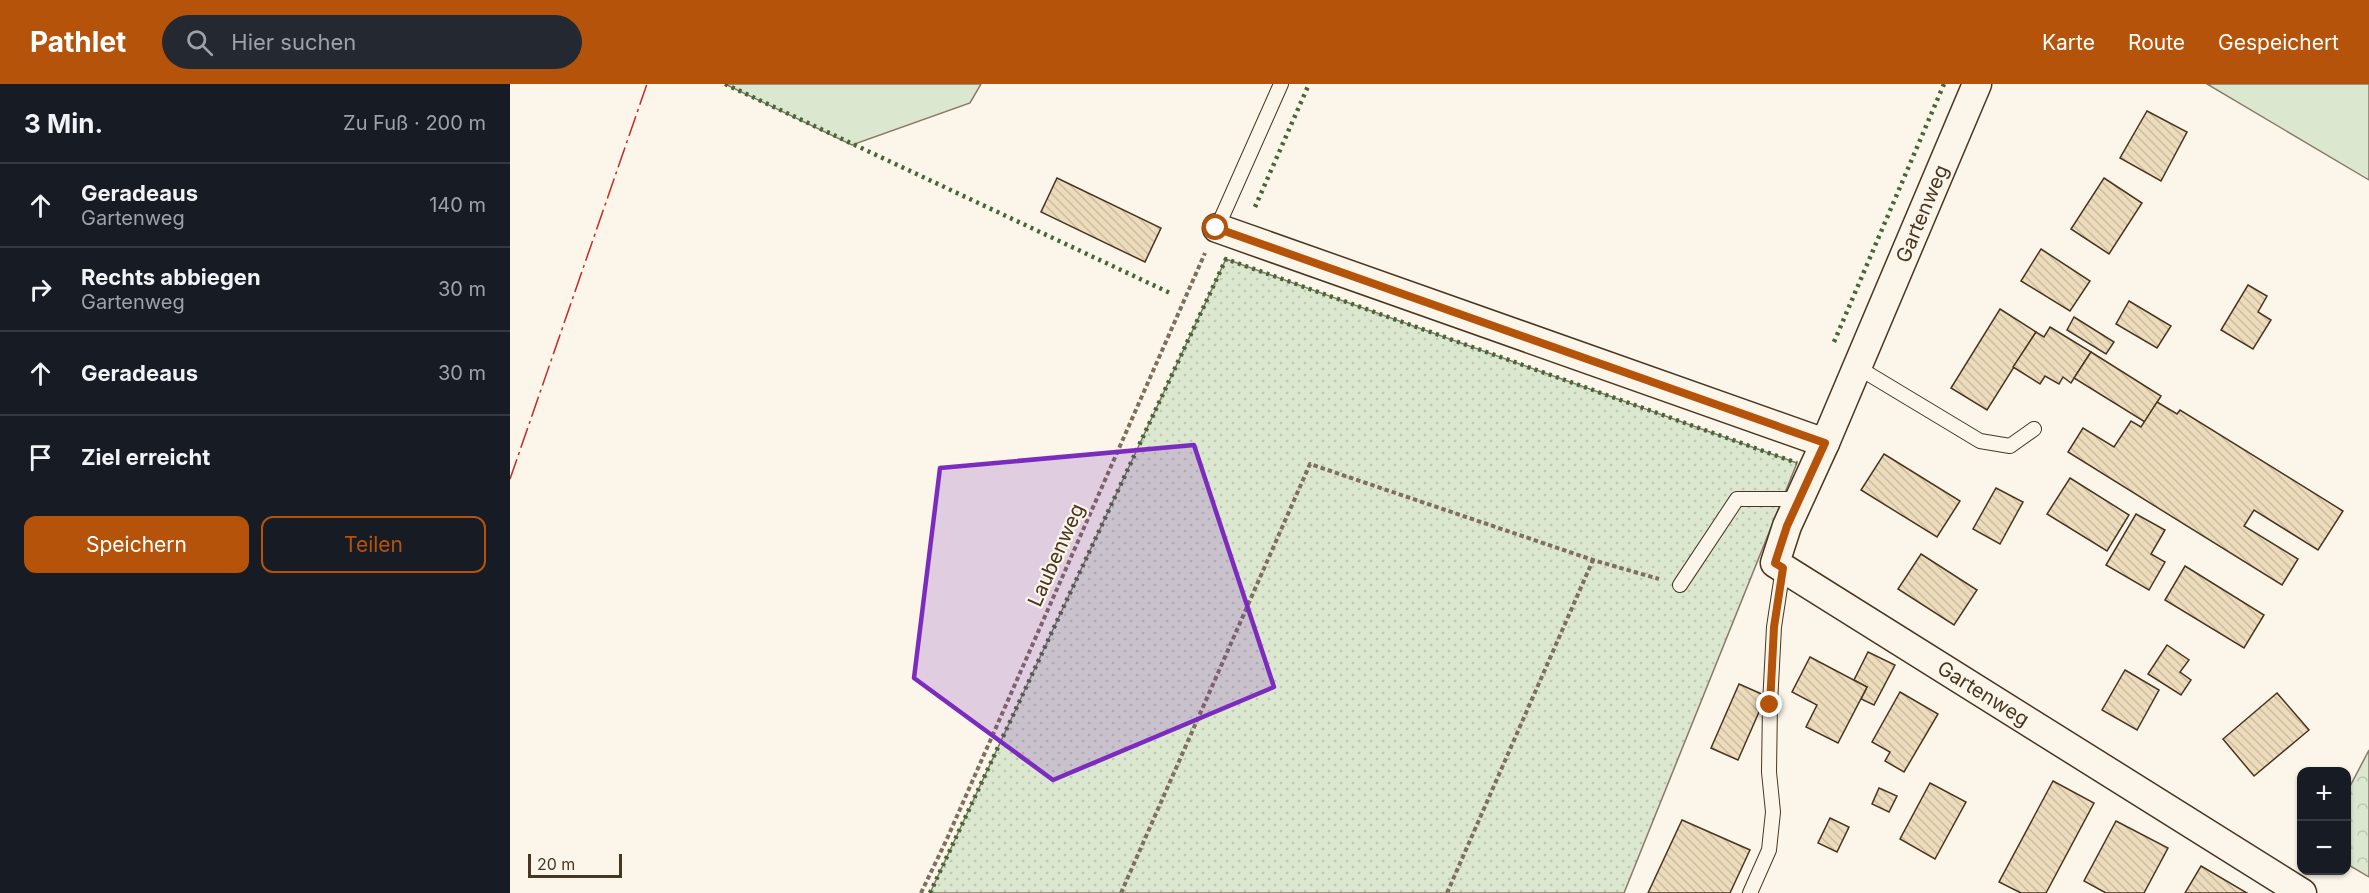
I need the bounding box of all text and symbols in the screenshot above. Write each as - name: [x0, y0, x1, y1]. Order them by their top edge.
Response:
- search box: [162, 15, 582, 69]
- text: Pathlet: [30, 25, 126, 59]
- icon: search: [183, 26, 216, 59]
- text: Hier suchen: [231, 29, 356, 55]
- text: Karte: [2042, 30, 2095, 55]
- text: Route: [2128, 30, 2185, 55]
- text: Gespeichert: [2218, 30, 2339, 55]
- text: 3 Min.: [24, 108, 103, 139]
- text: Zu Fuß · 200 m: [343, 111, 486, 135]
- street label: Gartenweg: [1891, 161, 1953, 266]
- text: Geradeaus: [81, 180, 198, 206]
- icon: ahead: [24, 189, 57, 222]
- text: 140 m: [429, 193, 486, 217]
- text: Gartenweg: [81, 206, 185, 230]
- route start: [1202, 214, 1228, 240]
- text: Rechts abbiegen: [81, 264, 261, 290]
- icon: right: [24, 273, 57, 306]
- text: 30 m: [438, 277, 486, 301]
- text: Gartenweg: [81, 290, 185, 314]
- icon: ahead: [24, 357, 57, 390]
- text: Geradeaus: [81, 360, 198, 386]
- text: 30 m: [438, 361, 486, 385]
- icon: arrive: [24, 441, 57, 474]
- text: Ziel erreicht: [81, 444, 210, 470]
- street label: Laubenweg: [1023, 500, 1089, 610]
- button: Speichern: [24, 516, 249, 573]
- button: Teilen: [261, 516, 486, 573]
- street label: Gartenweg: [1933, 656, 2034, 731]
- route end: [1756, 691, 1782, 717]
- map controls: [2297, 767, 2351, 875]
- button: +: [2297, 767, 2351, 821]
- button: −: [2297, 821, 2351, 875]
- scale bar: [528, 851, 622, 878]
- text: 20 m: [537, 854, 575, 874]

